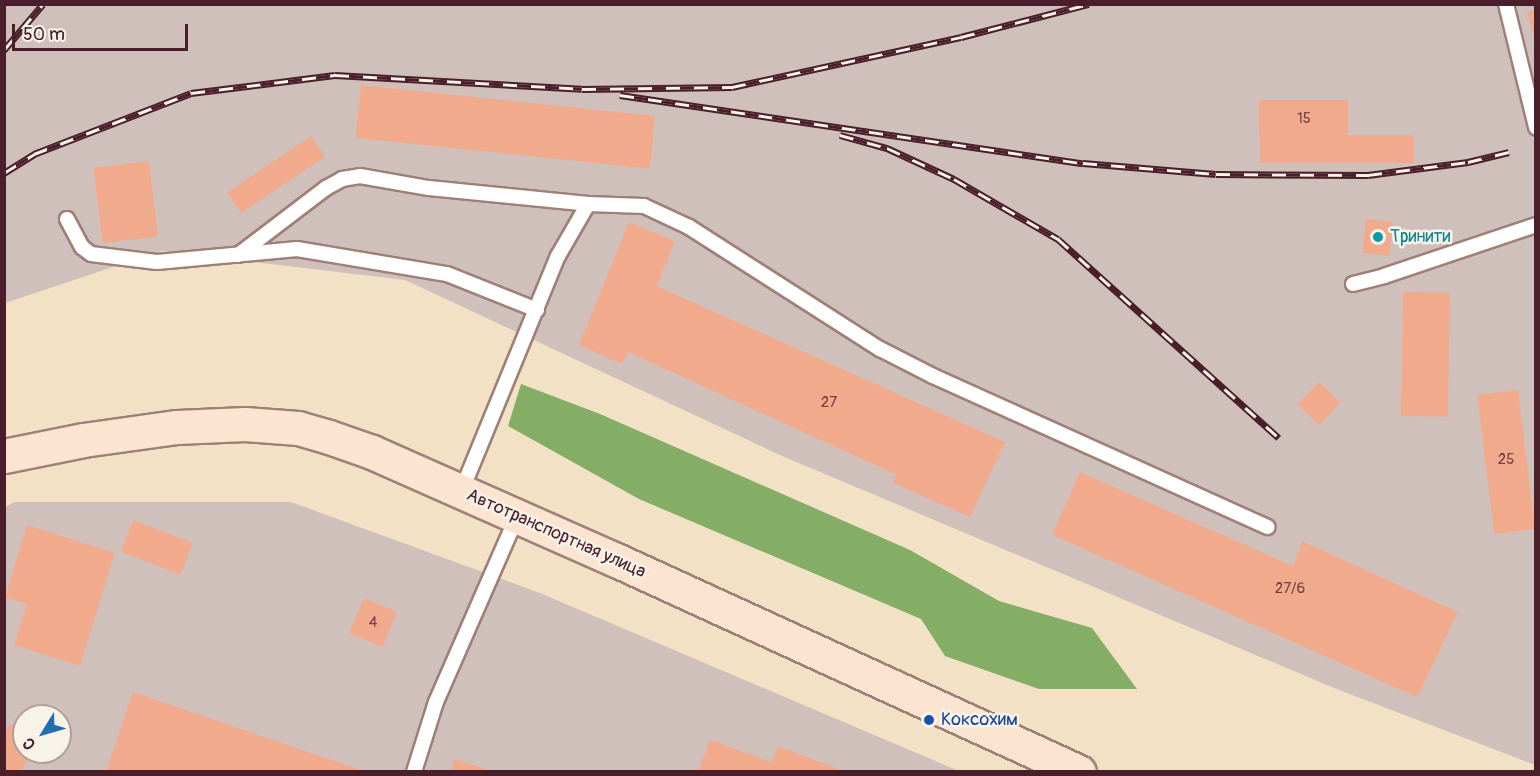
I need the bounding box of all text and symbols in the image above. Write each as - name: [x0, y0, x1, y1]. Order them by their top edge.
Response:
- scale bar: [15, 12, 190, 50]
- text: 50 m: [23, 23, 65, 46]
- house number: 15: [1297, 110, 1311, 128]
- place label: Тринити: [1390, 226, 1451, 248]
- marker: Тринити: [1371, 230, 1385, 244]
- house number: 27: [821, 394, 837, 412]
- house number: 25: [1498, 451, 1514, 469]
- street label: Автотранспортная улица: [463, 485, 649, 583]
- house number: 27/6: [1275, 580, 1305, 598]
- house number: 4: [369, 614, 377, 632]
- north arrow: [12, 704, 72, 764]
- place label: Коксохим: [941, 709, 1018, 731]
- marker: Коксохим: [922, 713, 936, 727]
- text: С: [18, 734, 40, 754]

